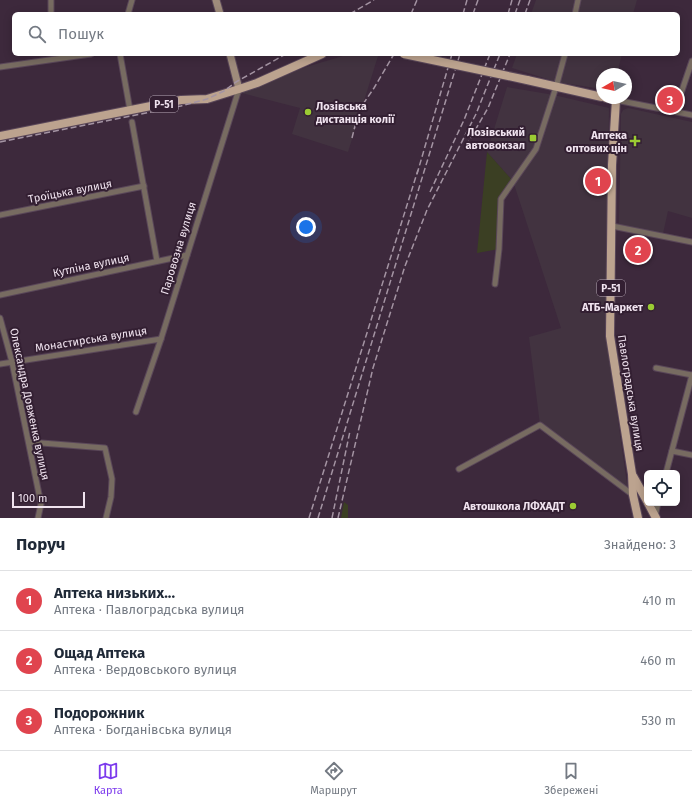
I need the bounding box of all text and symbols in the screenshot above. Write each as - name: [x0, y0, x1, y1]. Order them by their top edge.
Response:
- search box: [12, 12, 680, 56]
- icon: search: [26, 23, 48, 45]
- text: Пошук: [58, 25, 104, 43]
- north arrow: [596, 68, 632, 104]
- pin: 3: [657, 85, 683, 115]
- road number: Р-51: [150, 96, 178, 112]
- place label: Лозівська дистанція колії: [316, 100, 395, 126]
- marker: Лозівська дистанція колії: [303, 107, 313, 117]
- place label: Лозівський автовокзал: [466, 126, 525, 152]
- place label: Аптека оптових цін: [566, 129, 627, 155]
- marker: Лозівський автовокзал: [528, 133, 538, 143]
- marker: Аптека оптових цін: [630, 136, 640, 146]
- pin: 1: [585, 166, 611, 196]
- street label: Троїцька вулиця: [27, 177, 113, 206]
- street label: Паровозна вулиця: [158, 200, 199, 296]
- your location: [296, 217, 316, 237]
- pin: 2: [625, 235, 651, 265]
- street label: Кутліна вулиця: [52, 251, 131, 280]
- road number: Р-51: [597, 280, 625, 296]
- place label: АТБ-Маркет: [581, 301, 644, 314]
- marker: АТБ-Маркет: [646, 302, 656, 312]
- street label: Монастирська вулиця: [34, 324, 148, 355]
- street label: Олександра Довженка вулиця: [7, 327, 52, 481]
- street label: Павлоградська вулиця: [615, 334, 646, 452]
- map controls: [644, 470, 680, 506]
- button: locate: [644, 470, 680, 506]
- scale bar: [12, 490, 85, 509]
- text: 100 m: [18, 492, 47, 505]
- place label: Автошкола ЛФХАДТ: [463, 500, 565, 513]
- marker: Автошкола ЛФХАДТ: [568, 501, 578, 511]
- text: Поруч: [16, 534, 65, 555]
- text: Знайдено: 3: [604, 537, 676, 552]
- text: Аптека низьких...: [54, 584, 175, 602]
- text: 1: [26, 593, 32, 608]
- text: 410 m: [642, 593, 676, 608]
- text: Аптека · Павлоградська вулиця: [54, 602, 244, 617]
- text: Ощад Аптека: [54, 644, 145, 662]
- text: 2: [26, 653, 32, 668]
- text: 460 m: [640, 653, 676, 668]
- text: Аптека · Вердовського вулиця: [54, 662, 237, 677]
- text: Подорожник: [54, 704, 144, 722]
- text: 3: [26, 713, 32, 728]
- text: 530 m: [641, 713, 676, 728]
- text: Аптека · Богданівська вулиця: [54, 722, 232, 737]
- tab: Карта: [94, 760, 123, 797]
- tab: Маршрут: [310, 760, 357, 797]
- tab: Збережені: [544, 760, 598, 797]

